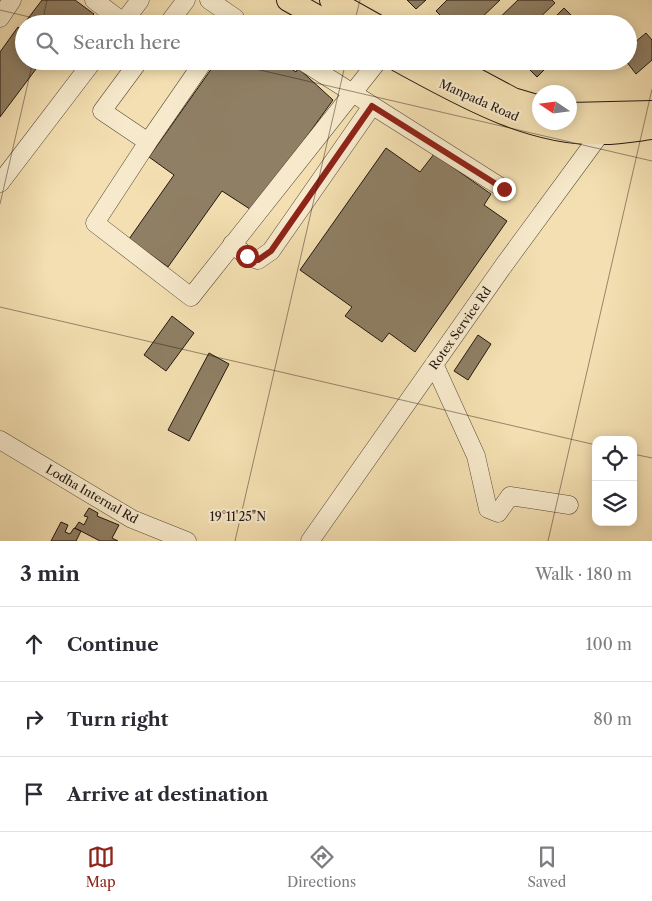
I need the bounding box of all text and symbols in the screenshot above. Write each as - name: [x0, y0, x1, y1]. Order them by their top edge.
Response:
- search box: [15, 15, 637, 70]
- icon: search: [33, 29, 61, 57]
- text: Search here: [73, 31, 181, 54]
- street label: Manpada Road: [437, 76, 522, 125]
- north arrow: [532, 85, 577, 130]
- route end: [493, 178, 516, 201]
- route start: [236, 245, 259, 268]
- street label: Rotex Service Rd: [426, 283, 495, 372]
- map controls: [592, 436, 637, 526]
- button: locate: [592, 436, 637, 481]
- street label: Lodha Internal Rd: [43, 461, 141, 527]
- button: layers: [592, 481, 637, 526]
- text: 19°11'25"N: [210, 509, 266, 524]
- text: 3 min: [20, 561, 80, 586]
- text: Walk · 180 m: [535, 564, 632, 584]
- icon: ahead: [20, 630, 48, 658]
- text: Continue: [67, 633, 159, 656]
- text: 100 m: [586, 634, 632, 654]
- icon: right: [20, 705, 48, 733]
- text: Turn right: [67, 708, 168, 731]
- text: 80 m: [593, 709, 632, 729]
- icon: arrive: [20, 780, 48, 808]
- text: Arrive at destination: [67, 783, 268, 806]
- tab: Map: [86, 843, 116, 891]
- tab: Directions: [287, 843, 356, 891]
- tab: Saved: [527, 843, 566, 891]

